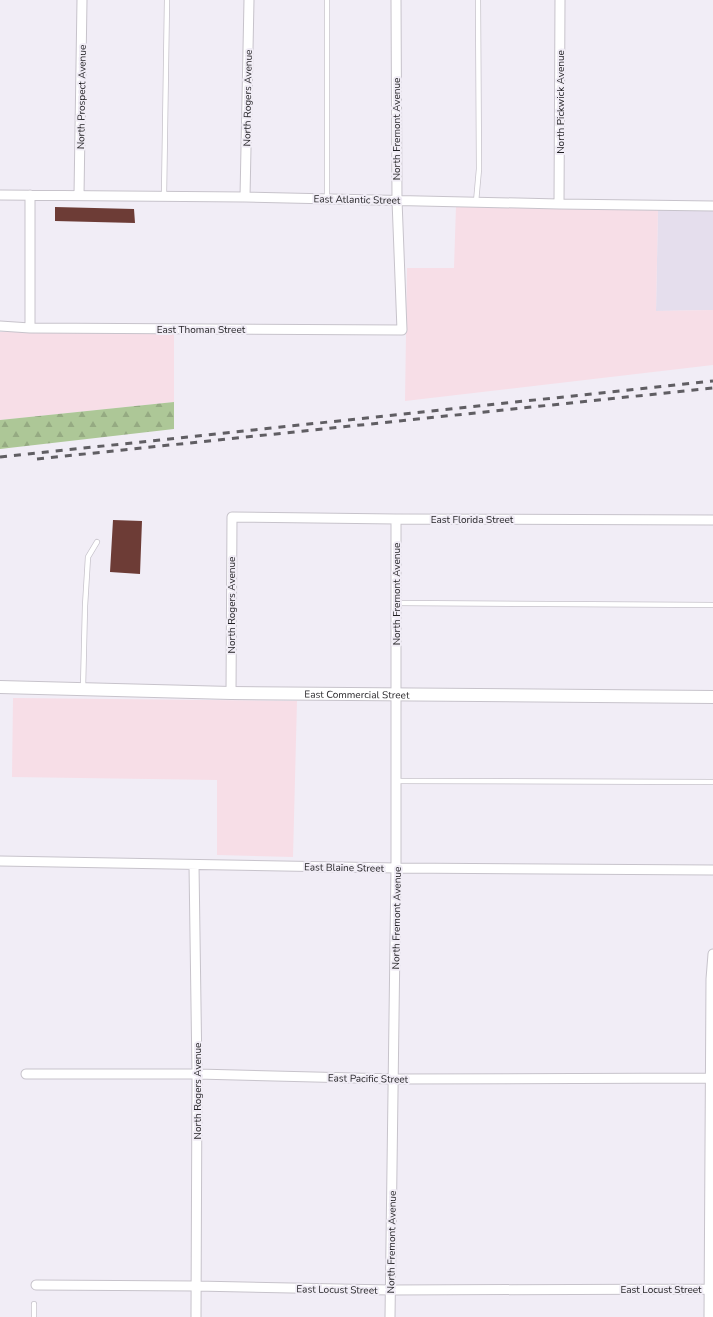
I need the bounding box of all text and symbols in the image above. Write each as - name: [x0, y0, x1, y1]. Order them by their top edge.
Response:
- street label: North Prospect Avenue: [74, 45, 90, 149]
- street label: North Rogers Avenue: [240, 49, 256, 147]
- street label: North Pickwick Avenue: [554, 50, 568, 154]
- street label: North Fremont Avenue: [390, 78, 404, 180]
- street label: East Atlantic Street: [313, 192, 401, 208]
- street label: East Thoman Street: [157, 323, 246, 337]
- street label: East Florida Street: [431, 513, 514, 527]
- street label: North Fremont Avenue: [390, 543, 404, 645]
- street label: North Rogers Avenue: [225, 557, 239, 653]
- street label: East Commercial Street: [304, 688, 410, 702]
- street label: East Blaine Street: [304, 860, 385, 876]
- street label: North Fremont Avenue: [389, 867, 405, 969]
- street label: North Rogers Avenue: [191, 1043, 205, 1139]
- street label: East Pacific Street: [328, 1071, 409, 1087]
- street label: North Fremont Avenue: [384, 1191, 400, 1293]
- street label: East Locust Street: [296, 1282, 378, 1298]
- street label: East Locust Street: [620, 1283, 702, 1297]

